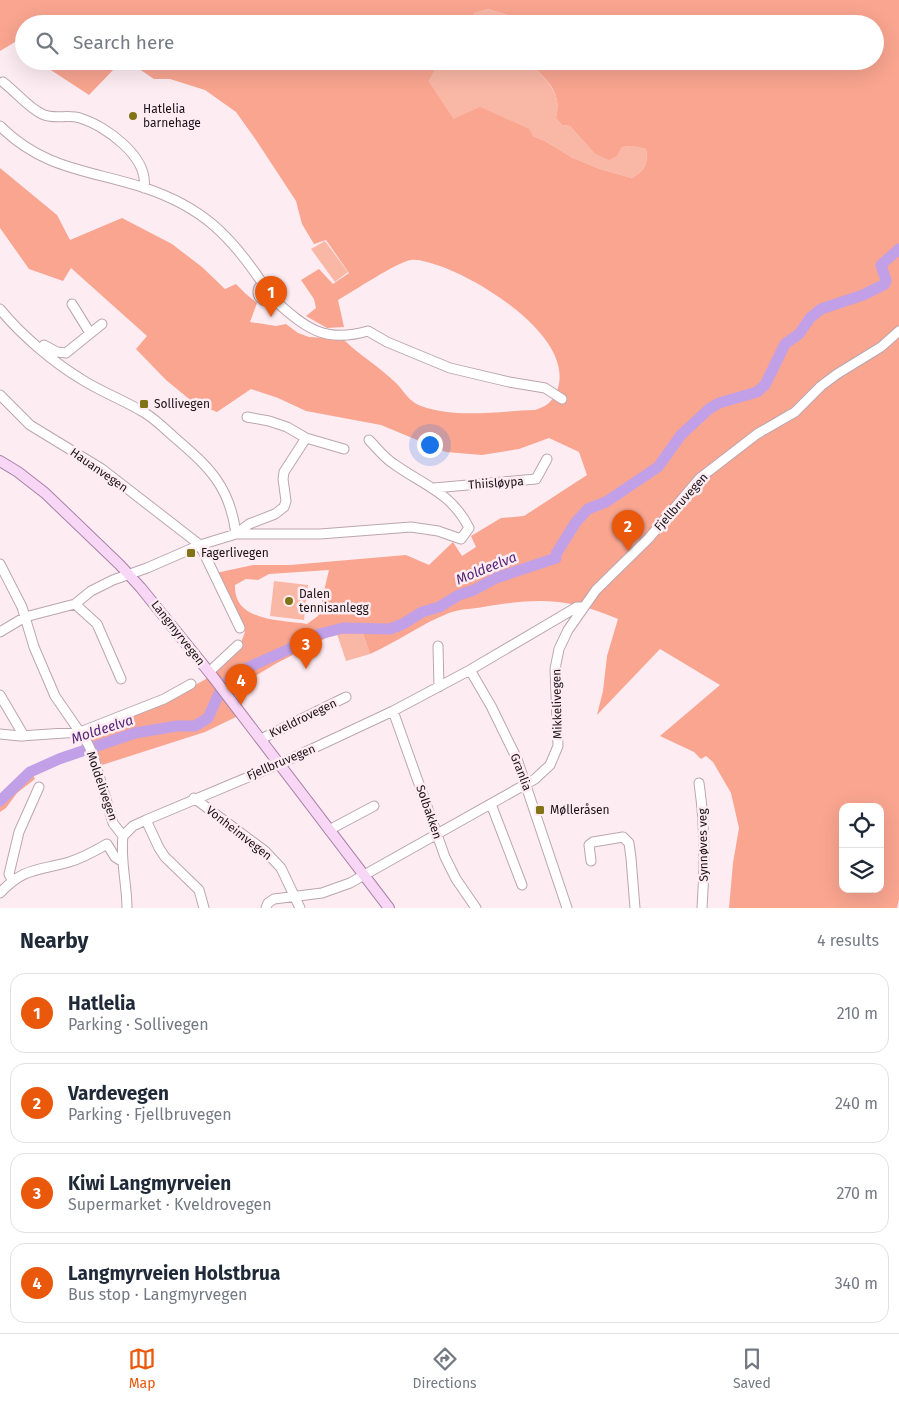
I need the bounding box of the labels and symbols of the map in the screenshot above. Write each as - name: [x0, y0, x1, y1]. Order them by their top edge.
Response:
- place label: Hatlelia barnehage: [143, 102, 201, 130]
- marker: Hatlelia barnehage: [127, 110, 139, 122]
- pin: 1: [255, 276, 287, 317]
- place label: Sollivegen: [154, 397, 210, 411]
- marker: Sollivegen: [138, 398, 150, 410]
- your location: [417, 432, 443, 458]
- street label: Hauanvegen: [67, 445, 131, 495]
- street label: Fjellbruvegen: [651, 470, 711, 534]
- street label: Thiisløypa: [468, 474, 524, 492]
- pin: 2: [612, 510, 644, 551]
- place label: Fagerlivegen: [201, 546, 269, 560]
- marker: Fagerlivegen: [185, 547, 197, 559]
- water label: Moldeelva: [453, 549, 519, 588]
- place label: Dalen tennisanlegg: [299, 587, 369, 615]
- marker: Dalen tennisanlegg: [283, 595, 295, 607]
- street label: Langmyrvegen: [148, 598, 208, 668]
- pin: 3: [290, 628, 322, 669]
- pin: 4: [225, 664, 257, 705]
- street label: Mikkelivegen: [549, 669, 565, 739]
- street label: Kveldrovegen: [267, 696, 339, 740]
- water label: Moldeelva: [69, 711, 135, 747]
- street label: Fjellbruvegen: [245, 741, 317, 783]
- street label: Moldelivegen: [84, 749, 120, 823]
- street label: Granlia: [508, 751, 534, 793]
- street label: Solbakken: [413, 783, 445, 841]
- street label: Vonheimvegen: [203, 803, 275, 863]
- place label: Mølleråsen: [550, 803, 610, 817]
- marker: Mølleråsen: [534, 804, 546, 816]
- street label: Synnøves veg: [695, 808, 711, 882]

